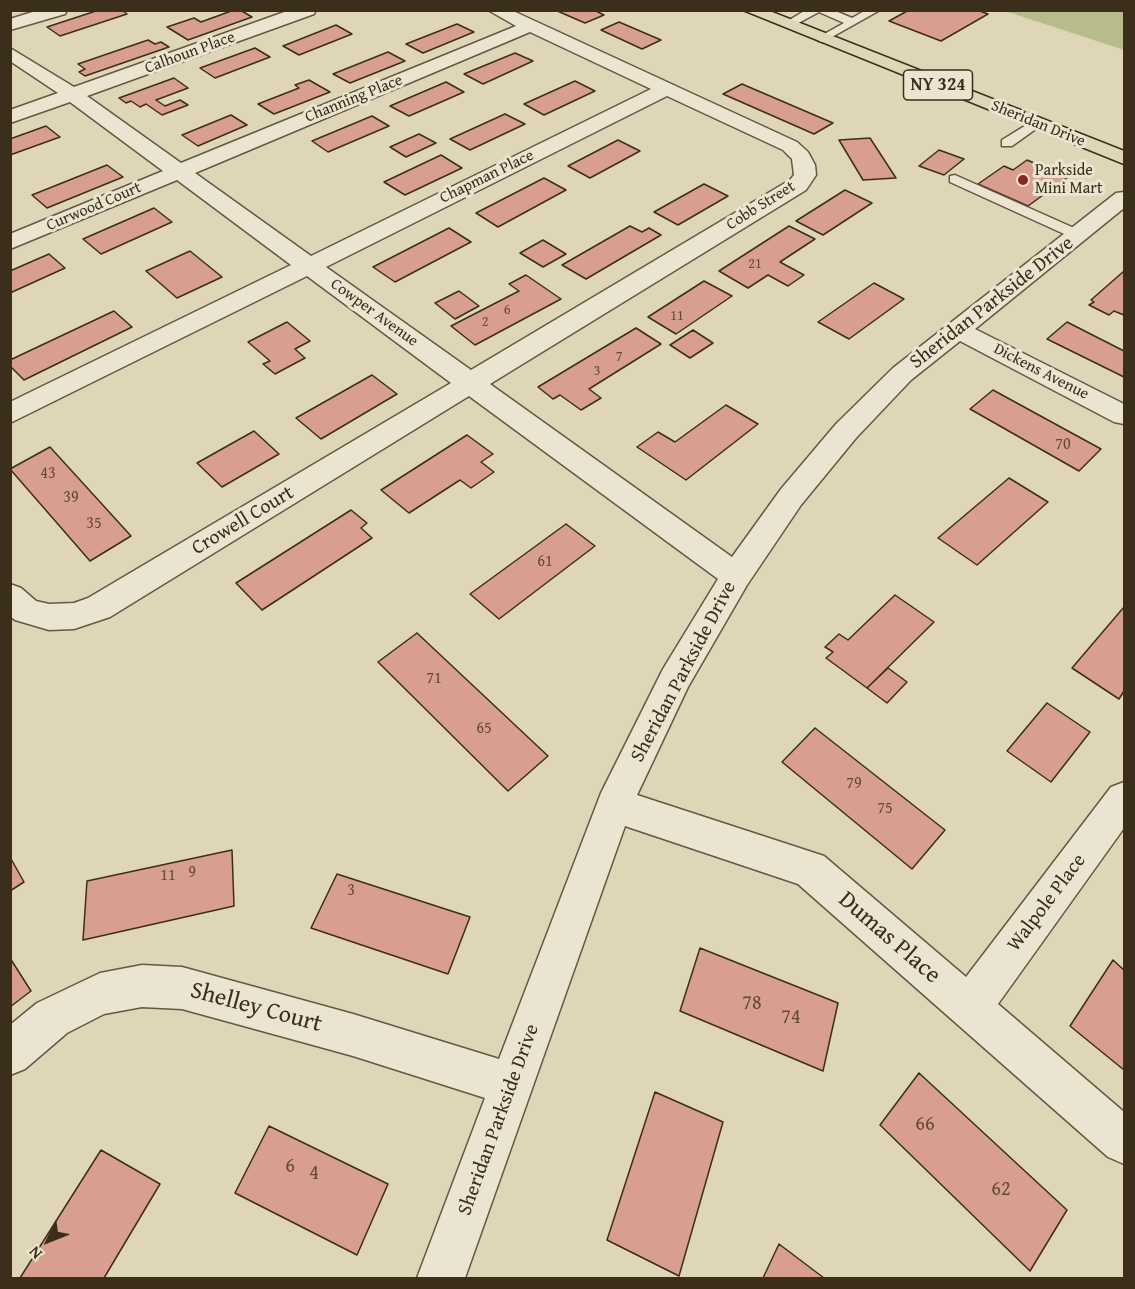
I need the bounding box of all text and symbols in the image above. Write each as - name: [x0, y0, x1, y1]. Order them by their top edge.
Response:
- street label: Calhoun Place: [142, 28, 238, 78]
- road number: NY 324: [904, 70, 972, 100]
- street label: Channing Place: [302, 71, 406, 127]
- street label: Sheridan Drive: [988, 96, 1088, 152]
- street label: Chapman Place: [437, 146, 537, 208]
- place label: Parkside Mini Mart: [1035, 161, 1103, 199]
- marker: Parkside Mini Mart: [1016, 173, 1030, 187]
- street label: Cobb Street: [723, 177, 799, 235]
- street label: Curwood Court: [44, 178, 144, 236]
- street label: Sheridan Parkside Drive: [905, 232, 1079, 374]
- house number: 21: [748, 256, 762, 272]
- street label: Cowper Avenue: [327, 275, 421, 351]
- house number: 6: [504, 302, 510, 318]
- house number: 11: [670, 308, 684, 324]
- house number: 2: [482, 314, 488, 330]
- street label: Dickens Avenue: [990, 340, 1092, 404]
- house number: 7: [616, 349, 622, 365]
- house number: 3: [594, 363, 600, 379]
- house number: 70: [1055, 435, 1071, 455]
- house number: 43: [40, 464, 56, 484]
- street label: Crowell Court: [188, 481, 298, 561]
- house number: 39: [63, 488, 79, 508]
- house number: 35: [86, 514, 102, 534]
- house number: 61: [537, 552, 553, 572]
- street label: Sheridan Parkside Drive: [626, 577, 742, 767]
- house number: 71: [426, 669, 442, 689]
- house number: 65: [476, 719, 492, 739]
- house number: 79: [846, 774, 862, 794]
- house number: 75: [877, 799, 893, 819]
- street label: Walpole Place: [1003, 850, 1091, 956]
- house number: 9: [188, 863, 196, 883]
- house number: 11: [160, 866, 176, 886]
- house number: 3: [347, 881, 355, 901]
- street label: Dumas Place: [832, 886, 946, 990]
- street label: Shelley Court: [187, 977, 325, 1039]
- house number: 78: [742, 992, 762, 1016]
- house number: 74: [781, 1006, 801, 1030]
- street label: Sheridan Parkside Drive: [453, 1021, 545, 1219]
- house number: 66: [915, 1113, 935, 1137]
- house number: 6: [285, 1155, 295, 1179]
- house number: 4: [309, 1162, 319, 1186]
- house number: 62: [991, 1178, 1011, 1202]
- north arrow: [18, 1211, 78, 1271]
- text: N: [22, 1241, 47, 1265]

